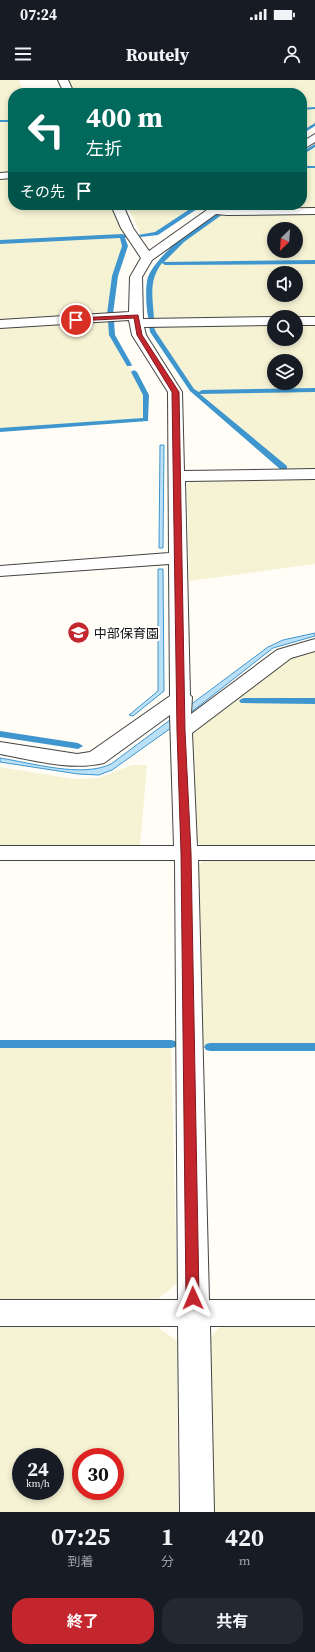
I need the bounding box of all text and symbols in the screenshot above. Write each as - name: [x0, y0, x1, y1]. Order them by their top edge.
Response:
- text: 07:24: [20, 4, 57, 25]
- text: Routely: [126, 42, 189, 67]
- icon: menu: [12, 43, 34, 65]
- icon: person: [281, 43, 303, 65]
- text: 400 m: [86, 98, 163, 136]
- icon: left: [20, 104, 72, 156]
- text: 左折: [86, 136, 122, 161]
- icon: arrive: [73, 180, 95, 202]
- text: その先: [20, 181, 65, 202]
- north arrow: [267, 222, 303, 258]
- map controls: [267, 222, 303, 390]
- button: sound: [267, 266, 303, 302]
- pin: [59, 303, 93, 337]
- icon: arrive: [65, 309, 87, 331]
- button: search: [267, 310, 303, 346]
- button: layers: [267, 354, 303, 390]
- school or university icon: 中部保育園: [66, 620, 92, 646]
- place label: 中部保育園: [94, 625, 159, 642]
- position arrow: [172, 1277, 214, 1319]
- speed limit sign: 30: [72, 1448, 124, 1500]
- text: 24: [27, 1455, 49, 1483]
- text: km/h: [26, 1477, 50, 1490]
- text: 07:25: [51, 1520, 110, 1553]
- text: 1: [161, 1520, 174, 1553]
- text: 420: [225, 1521, 264, 1554]
- text: m: [239, 1552, 250, 1569]
- text: 到着: [68, 1553, 94, 1570]
- text: 分: [161, 1553, 174, 1570]
- button: 終了: [12, 1598, 154, 1644]
- button: 共有: [162, 1598, 303, 1644]

